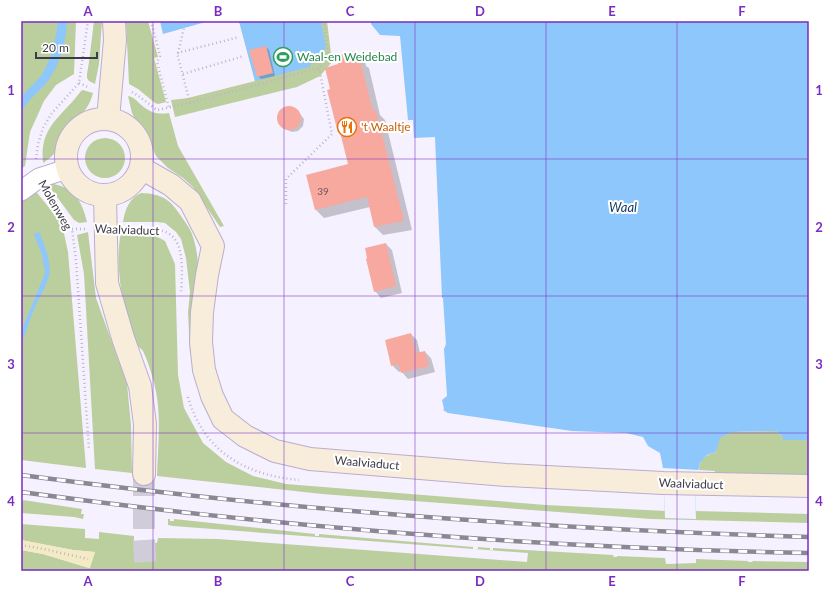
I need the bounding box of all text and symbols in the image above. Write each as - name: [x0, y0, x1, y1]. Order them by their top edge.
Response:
- text: A: [82, 3, 93, 19]
- text: B: [214, 3, 223, 19]
- text: C: [346, 3, 355, 19]
- text: D: [475, 3, 485, 19]
- text: E: [608, 3, 616, 19]
- text: F: [738, 3, 746, 19]
- scale bar: [36, 34, 97, 60]
- text: 20 m: [42, 40, 69, 55]
- sports icon: Waal-en Weidebad: [272, 46, 294, 68]
- place label: Waal-en Weidebad: [297, 49, 397, 64]
- text: 1: [7, 82, 15, 98]
- text: 1: [815, 82, 823, 98]
- restaurant icon: 't Waaltje: [336, 116, 358, 138]
- place label: 't Waaltje: [361, 119, 411, 134]
- street label: Molenweg: [35, 177, 76, 233]
- house number: 39: [317, 185, 329, 197]
- water label: Waal: [609, 199, 637, 215]
- text: 2: [7, 219, 15, 235]
- text: 2: [815, 219, 823, 235]
- street label: Waalviaduct: [94, 221, 160, 238]
- text: 3: [7, 356, 15, 372]
- text: 3: [815, 356, 823, 372]
- street label: Waalviaduct: [334, 452, 401, 473]
- street label: Waalviaduct: [658, 475, 724, 492]
- text: 4: [7, 493, 15, 509]
- text: 4: [815, 493, 823, 509]
- text: A: [82, 573, 93, 589]
- text: B: [214, 573, 223, 589]
- text: C: [346, 573, 355, 589]
- text: D: [475, 573, 485, 589]
- text: E: [608, 573, 616, 589]
- text: F: [738, 573, 746, 589]

